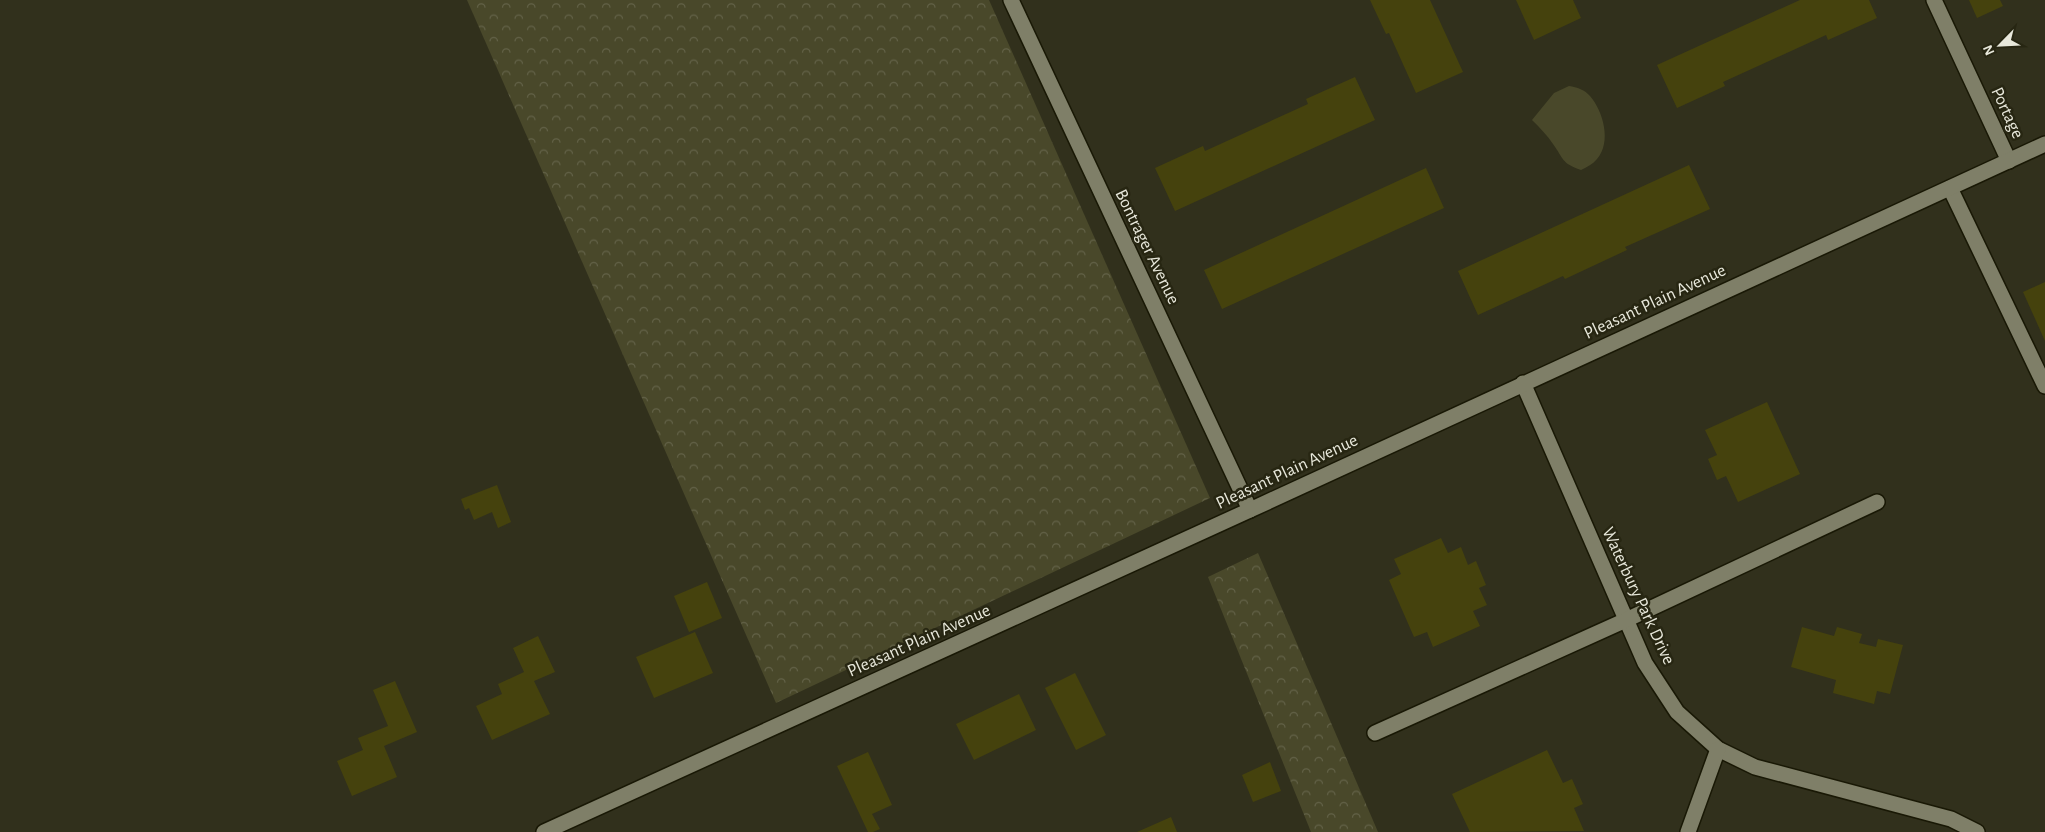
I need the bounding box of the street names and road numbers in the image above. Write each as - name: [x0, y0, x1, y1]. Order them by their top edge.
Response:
- street label: Portage: [1987, 85, 2027, 141]
- street label: Bontrager Avenue: [1111, 187, 1183, 307]
- street label: Pleasant Plain Avenue: [1581, 261, 1729, 343]
- street label: Pleasant Plain Avenue: [1213, 431, 1361, 513]
- street label: Waterbury Park Drive: [1598, 524, 1678, 668]
- street label: Pleasant Plain Avenue: [845, 601, 993, 681]

